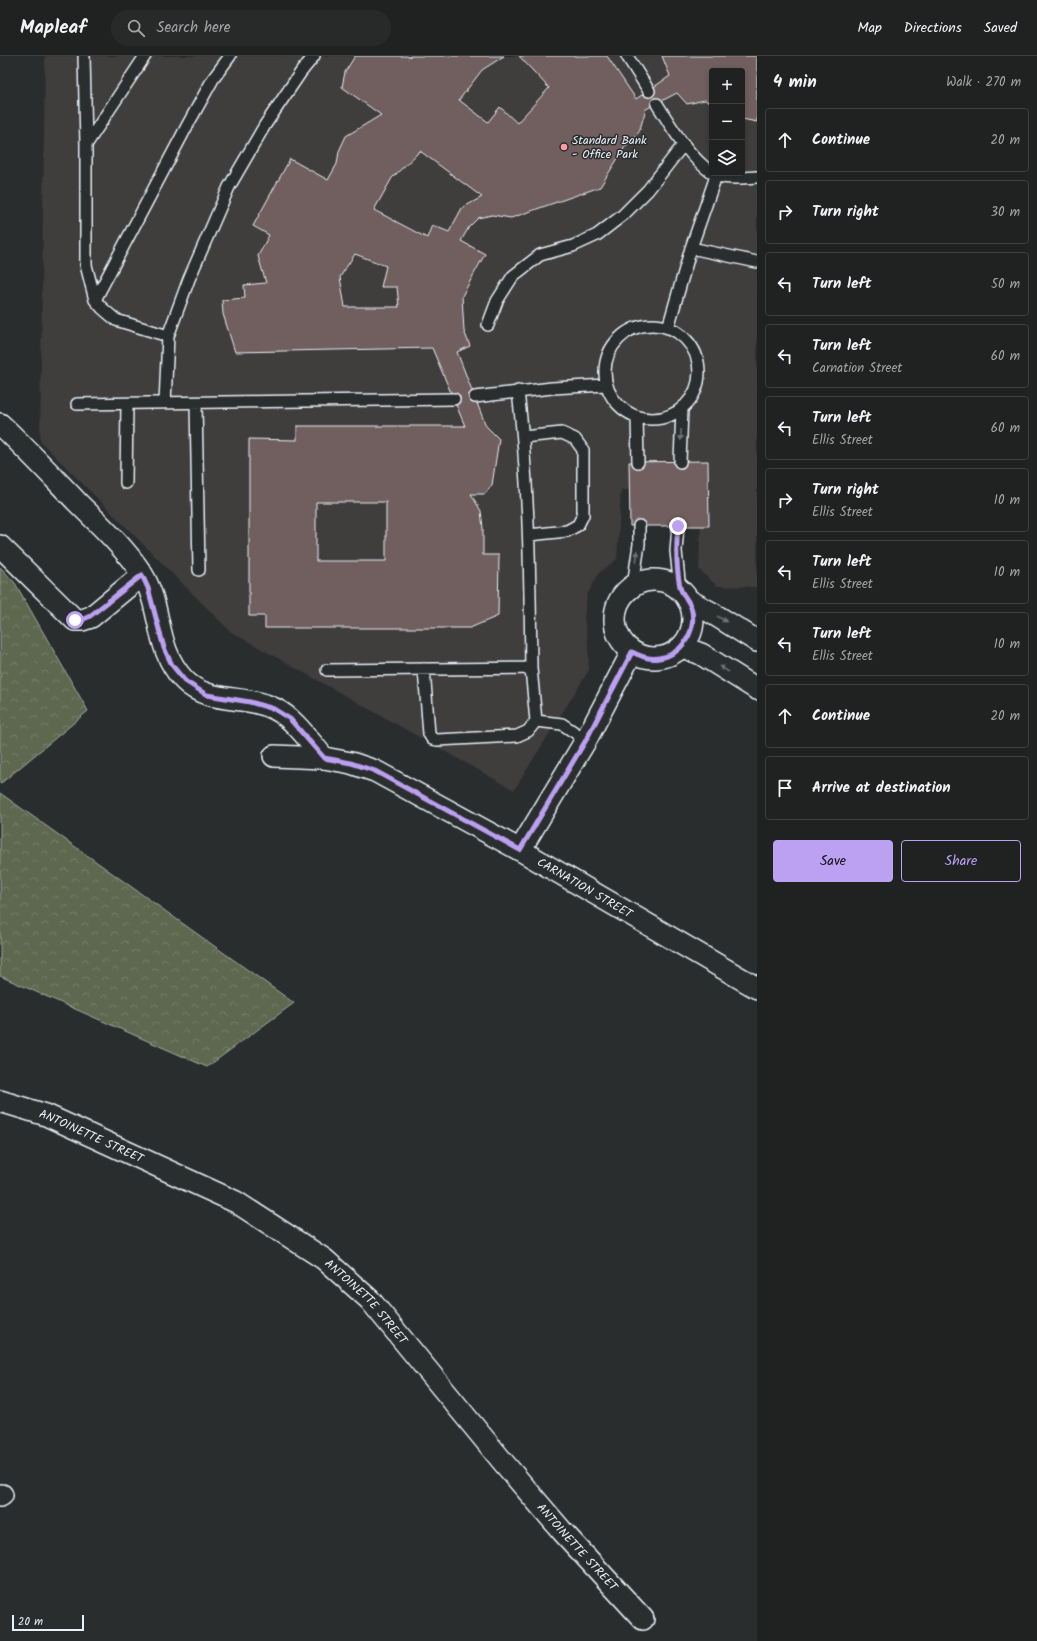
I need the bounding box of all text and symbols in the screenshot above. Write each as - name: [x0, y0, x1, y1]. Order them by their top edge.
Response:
- search box: [111, 10, 391, 46]
- text: Mapleaf: [20, 13, 87, 43]
- text: Search here: [157, 16, 231, 40]
- icon: search: [125, 17, 147, 39]
- text: Map: [857, 17, 882, 39]
- text: Directions: [904, 17, 962, 39]
- text: Saved: [984, 17, 1017, 39]
- map controls: [709, 68, 745, 176]
- button: +: [709, 68, 745, 104]
- text: 4 min: [773, 69, 817, 96]
- text: Walk · 270 m: [946, 72, 1021, 93]
- button: −: [709, 104, 745, 140]
- text: Continue: [812, 128, 870, 152]
- icon: ahead: [774, 129, 796, 151]
- text: 20 m: [990, 130, 1020, 151]
- place label: Standard Bank - Office Park: [572, 131, 647, 164]
- button: layers: [709, 140, 745, 176]
- marker: Standard Bank - Office Park: [559, 142, 569, 152]
- text: Turn right: [812, 200, 879, 224]
- icon: right: [774, 201, 796, 223]
- text: 30 m: [991, 202, 1020, 223]
- text: Turn left: [812, 272, 872, 296]
- icon: left: [774, 273, 796, 295]
- text: 50 m: [991, 274, 1020, 295]
- text: Turn left: [812, 334, 872, 358]
- icon: left: [774, 345, 796, 367]
- text: 60 m: [991, 346, 1020, 367]
- text: Carnation Street: [812, 358, 902, 379]
- text: Turn left: [812, 406, 872, 430]
- icon: left: [774, 417, 796, 439]
- text: 60 m: [991, 418, 1020, 439]
- one-way arrow: [677, 429, 684, 441]
- text: Ellis Street: [812, 430, 873, 451]
- text: Turn right: [812, 478, 879, 502]
- icon: right: [774, 489, 796, 511]
- text: 10 m: [994, 490, 1020, 511]
- text: Ellis Street: [812, 502, 873, 523]
- route end: [669, 517, 687, 535]
- one-way arrow: [634, 550, 640, 562]
- text: Turn left: [812, 550, 872, 574]
- icon: left: [774, 561, 796, 583]
- text: 10 m: [994, 562, 1020, 583]
- text: Ellis Street: [812, 574, 873, 595]
- route start: [66, 611, 84, 629]
- one-way arrow: [716, 616, 728, 623]
- text: Turn left: [812, 622, 872, 646]
- icon: left: [774, 633, 796, 655]
- text: 10 m: [994, 634, 1020, 655]
- text: Ellis Street: [812, 646, 873, 667]
- one-way arrow: [718, 665, 730, 672]
- text: Continue: [812, 704, 870, 728]
- icon: ahead: [774, 705, 796, 727]
- text: 20 m: [990, 706, 1020, 727]
- text: Arrive at destination: [812, 776, 951, 800]
- icon: arrive: [774, 777, 796, 799]
- button: Save: [773, 840, 893, 882]
- button: Share: [901, 840, 1021, 882]
- street label: CARNATION STREET: [533, 853, 637, 924]
- street label: ANTOINETTE STREET: [37, 1104, 148, 1169]
- street label: ANTOINETTE STREET: [320, 1255, 413, 1350]
- street label: ANTOINETTE STREET: [532, 1499, 623, 1597]
- scale bar: [12, 1613, 84, 1632]
- text: 20 m: [18, 1613, 43, 1631]

